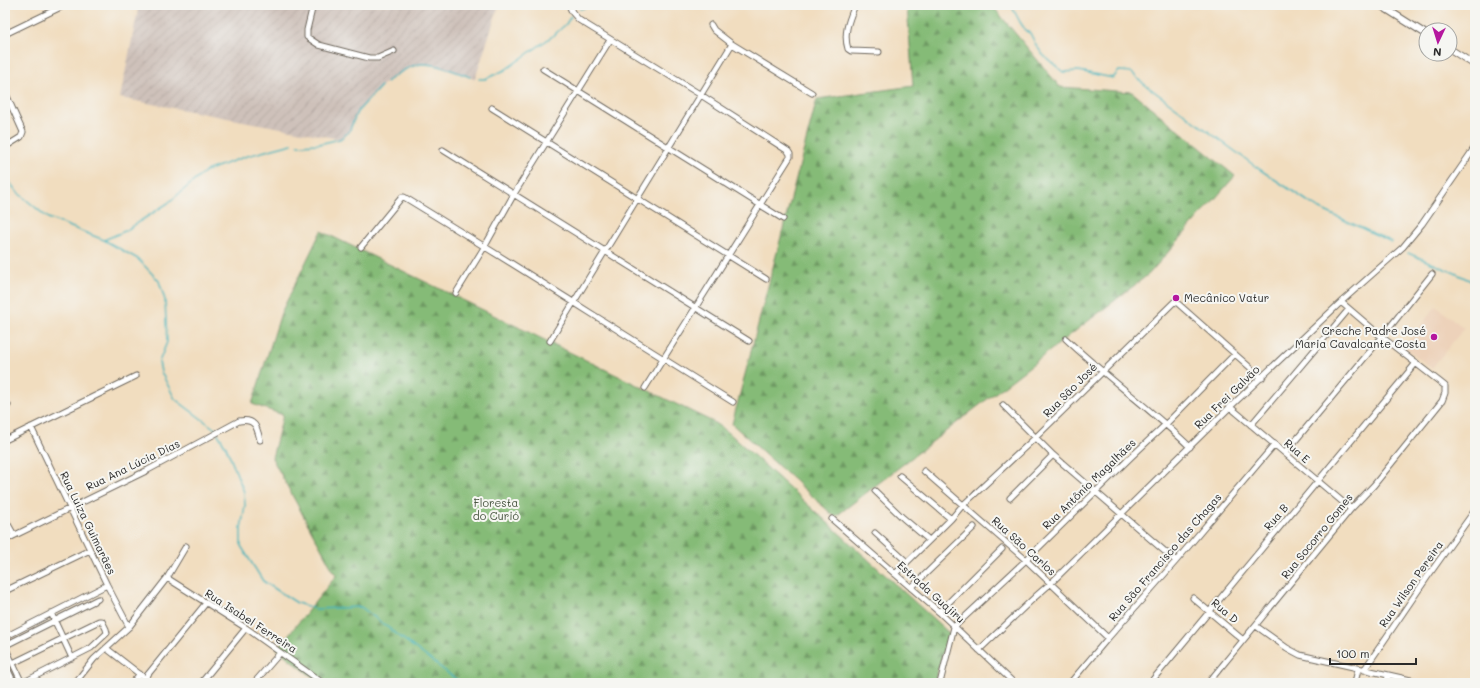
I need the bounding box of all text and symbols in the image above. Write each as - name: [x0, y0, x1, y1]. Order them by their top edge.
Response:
- north arrow: [1418, 22, 1458, 62]
- text: N: [1433, 45, 1442, 60]
- place label: Mecânico Vatur: [1184, 290, 1269, 305]
- marker: Mecânico Vatur: [1171, 293, 1181, 303]
- place label: Creche Padre José Maria Cavalcante Costa: [1295, 323, 1426, 351]
- marker: Creche Padre José Maria Cavalcante Costa: [1429, 332, 1439, 342]
- street label: Rua São José: [1039, 359, 1100, 420]
- street label: Rua Frei Galvão: [1191, 361, 1263, 432]
- street label: Rua Ana Lúcia Dias: [83, 435, 182, 494]
- street label: Rua Antônio Magalhães: [1039, 435, 1139, 532]
- street label: Rua E: [1281, 435, 1313, 466]
- street label: Rua Luiza Guimarães: [57, 469, 120, 577]
- street label: Rua São Francisco das Chagas: [1105, 489, 1224, 624]
- street label: Rua Socorro Gomes: [1277, 490, 1356, 582]
- park label: Floresta do Curió: [473, 495, 520, 523]
- street label: Rua B: [1260, 500, 1291, 533]
- street label: Rua São Carlos: [989, 513, 1060, 578]
- street label: Rua Wilson Pereira: [1375, 537, 1446, 630]
- street label: Estrada Guajiru: [894, 557, 968, 626]
- street label: Rua Isabel Ferreira: [202, 585, 300, 656]
- street label: Rua D: [1209, 595, 1242, 626]
- scale bar: [1330, 640, 1416, 666]
- text: 100 m: [1336, 645, 1370, 661]

